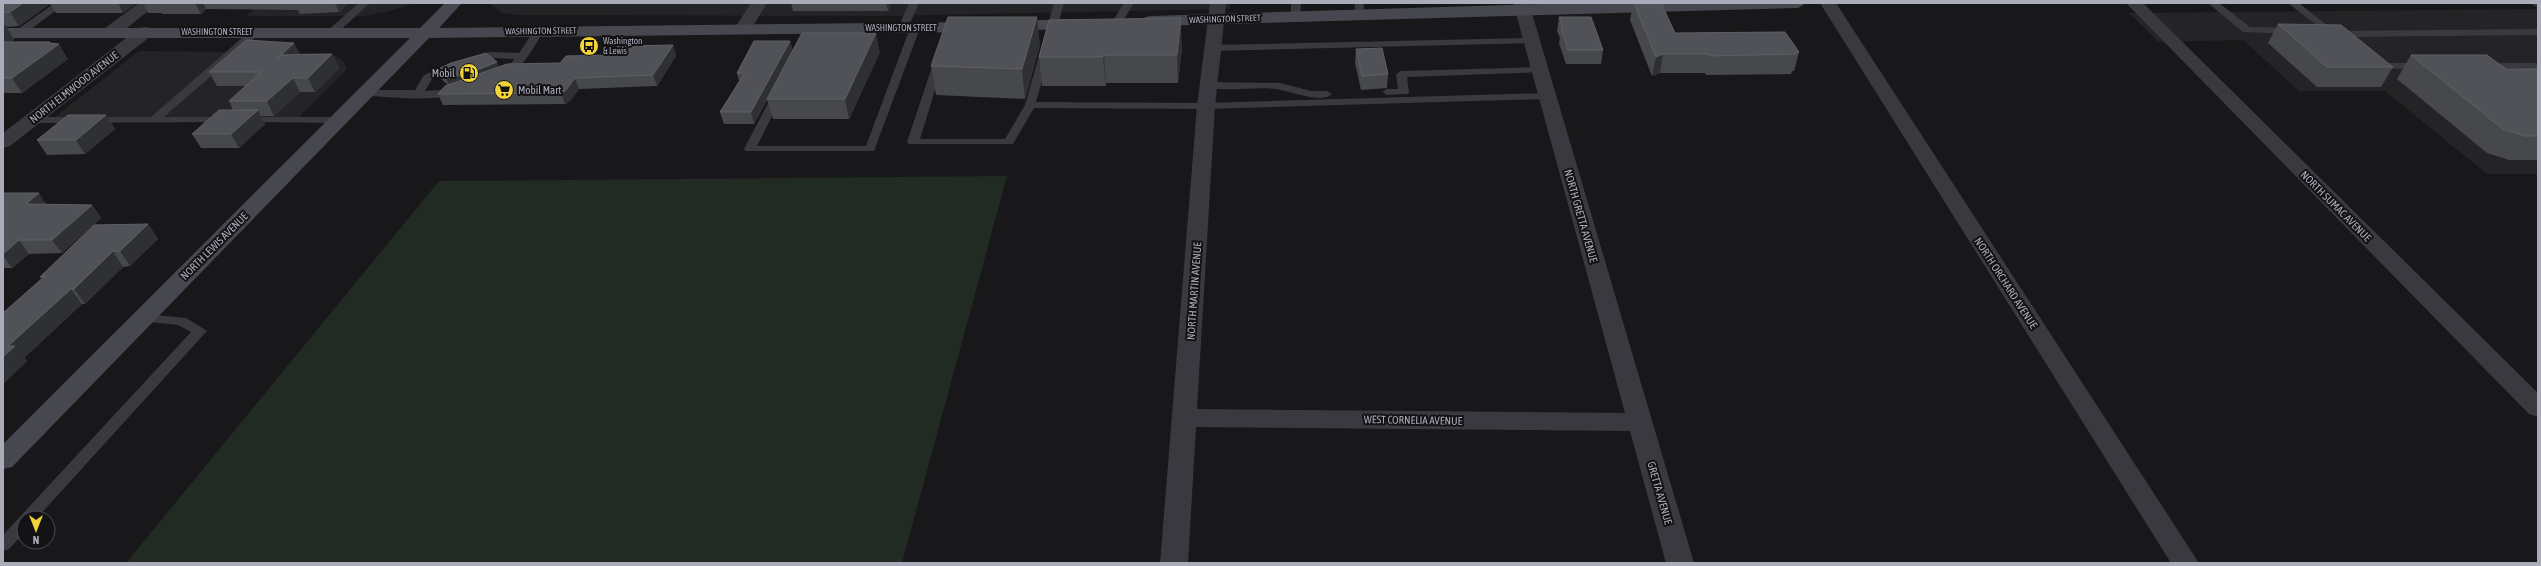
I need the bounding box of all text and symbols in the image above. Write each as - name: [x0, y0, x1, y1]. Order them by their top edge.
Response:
- street label: WASHINGTON STREET: [1189, 13, 1261, 25]
- street label: WASHINGTON STREET: [865, 23, 937, 33]
- street label: WASHINGTON STREET: [505, 25, 577, 37]
- street label: WASHINGTON STREET: [181, 27, 253, 37]
- bus stop icon: Washington & Lewis: [578, 35, 600, 57]
- place label: Washington & Lewis: [603, 36, 642, 56]
- street label: NORTH ELMWOOD AVENUE: [27, 49, 121, 125]
- fuel station icon: Mobil: [458, 62, 480, 84]
- place label: Mobil: [432, 67, 455, 79]
- supermarket icon: Mobil Mart: [493, 79, 515, 101]
- place label: Mobil Mart: [518, 84, 562, 96]
- street label: NORTH GRETTA AVENUE: [1562, 168, 1600, 264]
- street label: NORTH SUMAC AVENUE: [2298, 168, 2374, 244]
- street label: NORTH LEWIS AVENUE: [178, 210, 250, 282]
- street label: NORTH ORCHARD AVENUE: [1972, 235, 2040, 331]
- street label: NORTH MARTIN AVENUE: [1185, 241, 1203, 340]
- street label: WEST CORNELIA AVENUE: [1364, 413, 1463, 427]
- street label: GRETTA AVENUE: [1645, 460, 1675, 526]
- north arrow: [16, 510, 56, 550]
- text: N: [33, 534, 39, 546]

